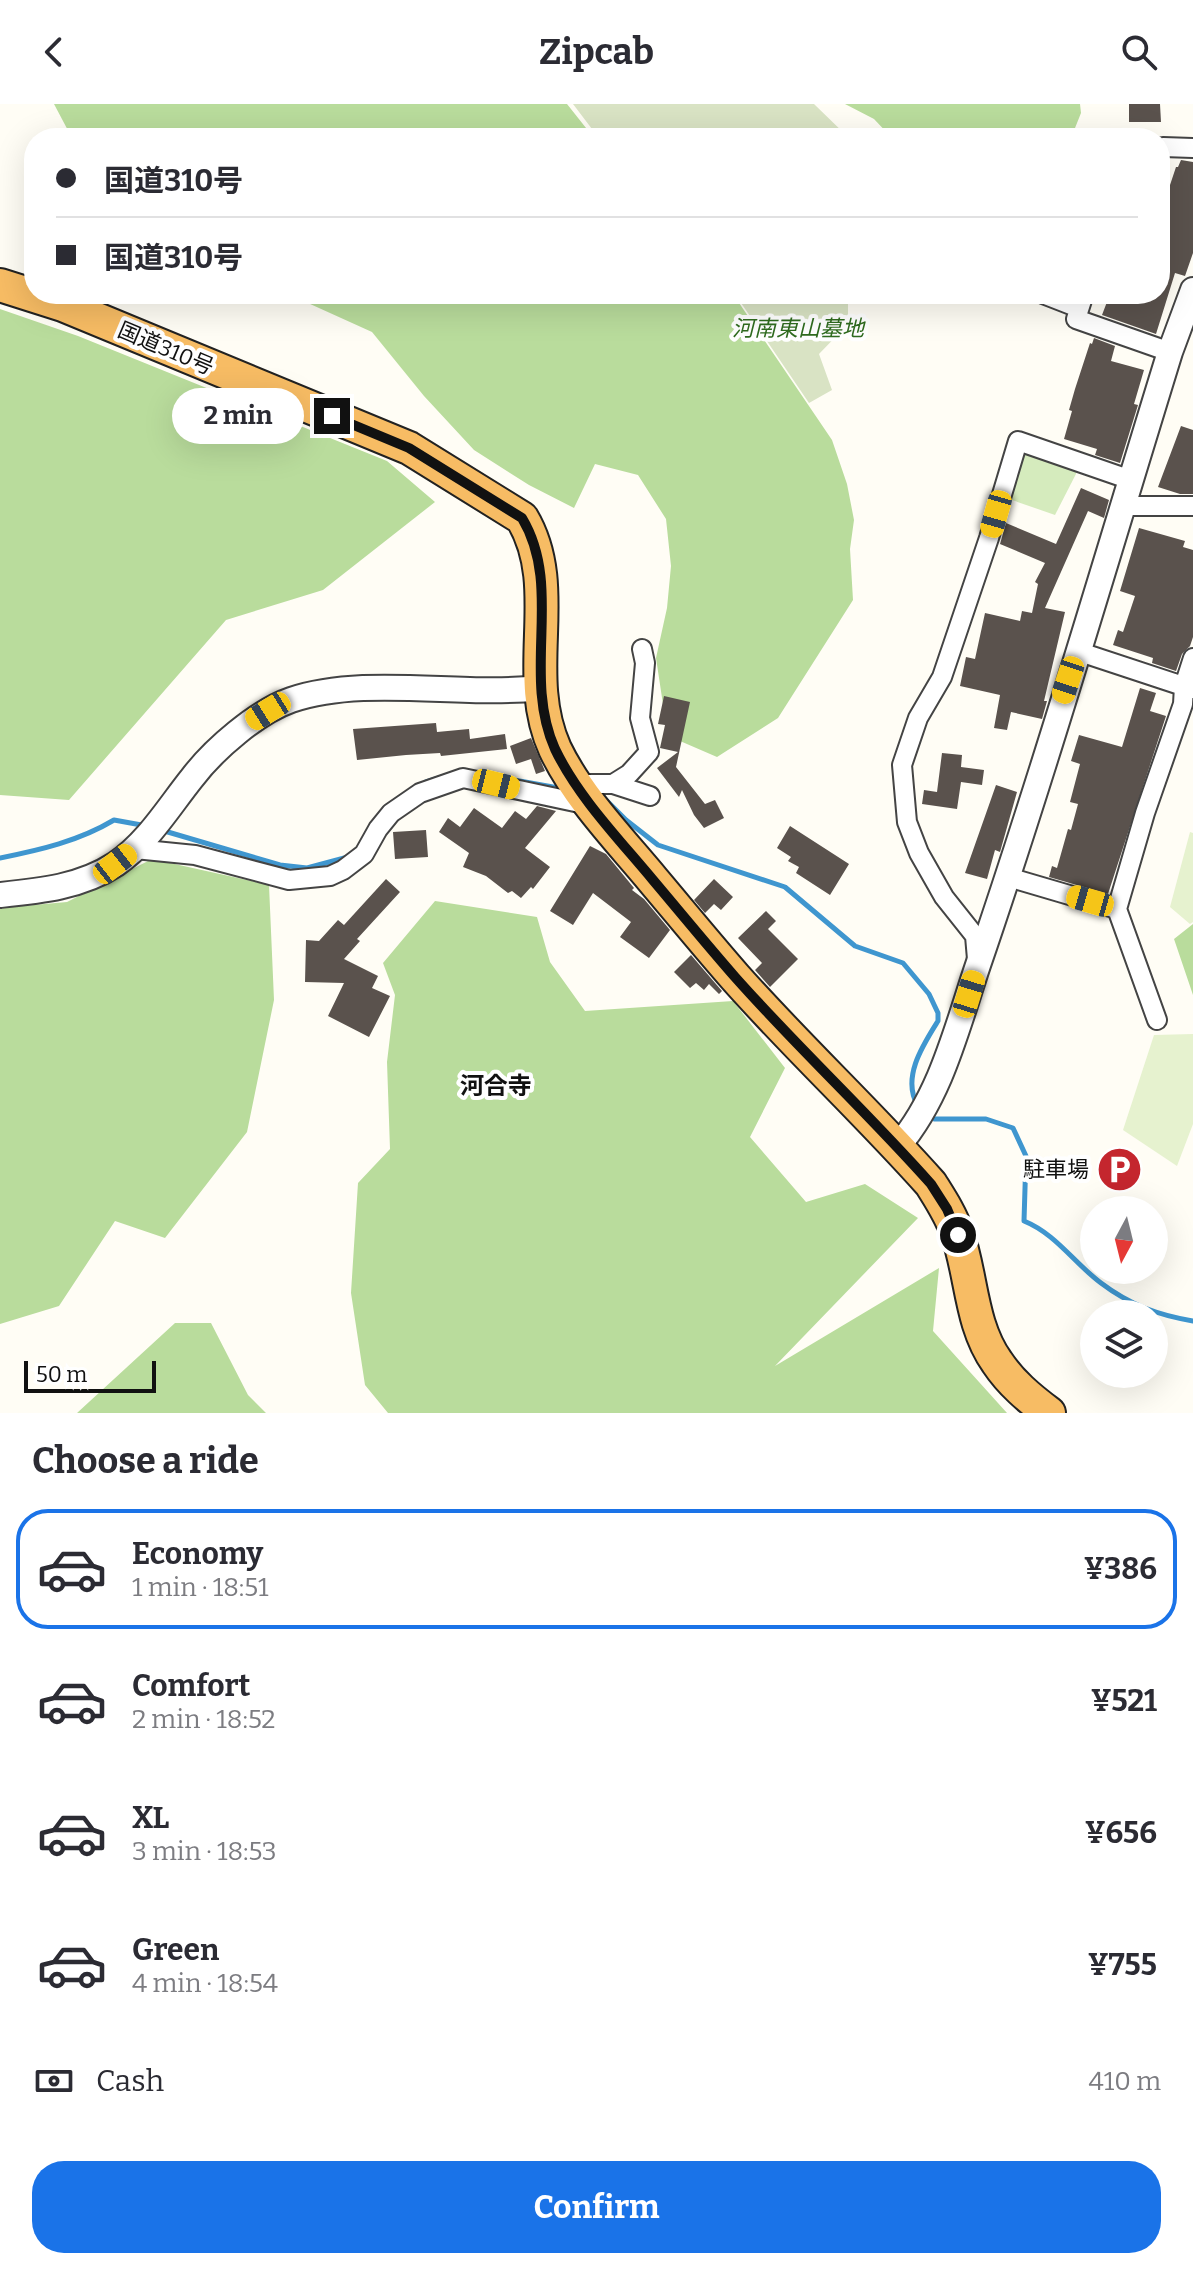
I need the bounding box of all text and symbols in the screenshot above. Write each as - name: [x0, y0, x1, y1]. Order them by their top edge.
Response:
- icon: back: [32, 30, 76, 74]
- text: Zipcab: [539, 30, 654, 74]
- icon: search: [1117, 30, 1161, 74]
- text: 国道310号: [104, 163, 243, 199]
- text: 国道310号: [104, 240, 243, 276]
- park label: 河南東山墓地: [732, 315, 866, 342]
- street label: 国道310号: [114, 316, 218, 381]
- callout: 2 min: [172, 388, 304, 444]
- route end: [314, 398, 350, 434]
- text: 2 min: [203, 400, 273, 431]
- car: [978, 488, 1014, 540]
- car: [1049, 653, 1087, 707]
- car: [241, 688, 295, 734]
- car: [470, 767, 522, 801]
- car: [89, 840, 141, 888]
- car: [1064, 883, 1116, 919]
- car: [951, 968, 987, 1020]
- district label: 河合寺: [460, 1072, 532, 1100]
- parking icon: 駐車場: [1096, 1145, 1144, 1193]
- place label: 駐車場: [1023, 1156, 1089, 1183]
- north arrow: [1080, 1196, 1168, 1284]
- map controls: [1080, 1196, 1168, 1388]
- route start: [940, 1217, 976, 1253]
- button: layers: [1080, 1300, 1168, 1388]
- scale bar: [24, 1357, 156, 1393]
- text: 50 m: [36, 1361, 87, 1388]
- text: Choose a ride: [32, 1439, 259, 1483]
- icon: car: [36, 1533, 108, 1605]
- text: Economy: [132, 1536, 263, 1572]
- text: ¥386: [1084, 1551, 1157, 1587]
- text: 1 min · 18:51: [132, 1572, 268, 1603]
- icon: car: [36, 1665, 108, 1737]
- text: Comfort: [132, 1668, 250, 1704]
- text: ¥521: [1091, 1683, 1157, 1719]
- text: 2 min · 18:52: [132, 1704, 276, 1735]
- icon: car: [36, 1797, 108, 1869]
- text: XL: [132, 1800, 169, 1836]
- text: ¥656: [1085, 1815, 1157, 1851]
- text: 3 min · 18:53: [132, 1836, 277, 1867]
- icon: car: [36, 1929, 108, 2001]
- text: Green: [132, 1932, 219, 1968]
- text: ¥755: [1088, 1947, 1157, 1983]
- text: 4 min · 18:54: [132, 1968, 278, 1999]
- icon: cash: [32, 2059, 76, 2103]
- text: Cash: [96, 2063, 164, 2099]
- text: 410 m: [1089, 2066, 1161, 2097]
- button: Confirm: [32, 2161, 1161, 2253]

